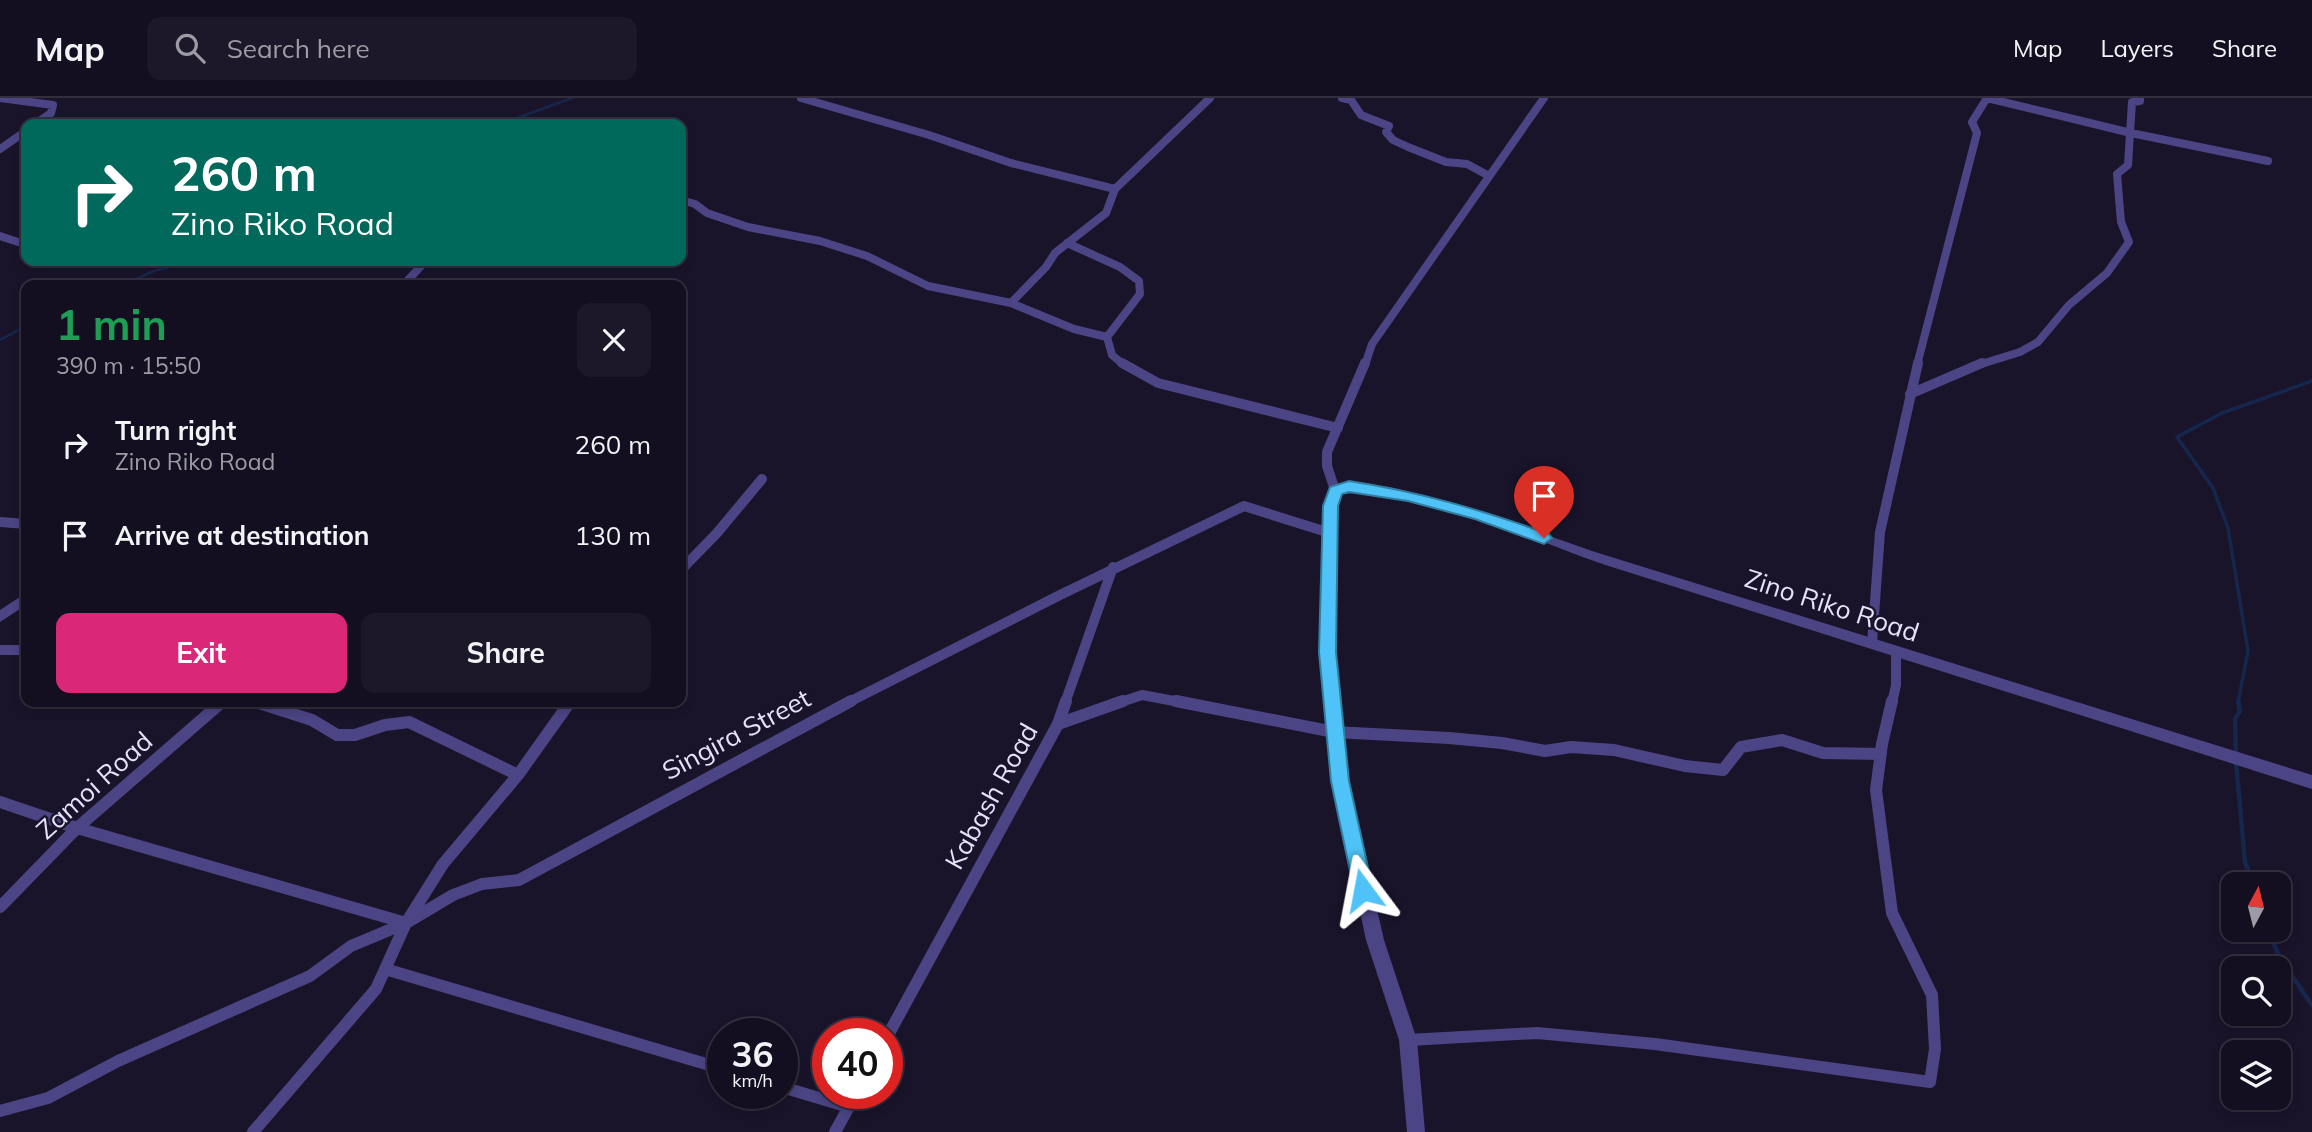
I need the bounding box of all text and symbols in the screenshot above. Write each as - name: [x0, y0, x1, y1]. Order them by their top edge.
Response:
- search box: [147, 17, 637, 80]
- text: Map: [35, 28, 105, 69]
- icon: search: [171, 29, 209, 67]
- text: Search here: [227, 32, 370, 65]
- text: Map: [2013, 33, 2062, 63]
- text: Layers: [2100, 33, 2174, 63]
- text: Share: [2212, 33, 2277, 63]
- text: 260 m: [171, 142, 317, 203]
- icon: right: [56, 147, 147, 238]
- text: Zino Riko Road: [171, 203, 394, 243]
- text: 1 min: [56, 298, 167, 351]
- button: close: [577, 303, 651, 377]
- text: 390 m · 15:50: [56, 351, 201, 380]
- text: Turn right: [115, 414, 236, 447]
- icon: right: [56, 426, 94, 464]
- text: 260 m: [575, 428, 651, 461]
- text: Zino Riko Road: [115, 447, 275, 476]
- pin: [1514, 466, 1574, 538]
- icon: arrive: [1525, 477, 1563, 515]
- icon: arrive: [56, 517, 94, 555]
- text: Arrive at destination: [115, 519, 370, 552]
- text: 130 m: [575, 519, 651, 552]
- street label: Zino Riko Road: [1741, 561, 1923, 649]
- button: Exit: [56, 613, 347, 693]
- button: Share: [361, 613, 651, 693]
- street label: Singira Street: [656, 681, 816, 787]
- street label: Kabash Road: [937, 717, 1045, 875]
- street label: Zamoi Road: [29, 724, 159, 846]
- position arrow: [1326, 853, 1400, 927]
- north arrow: [2221, 872, 2291, 942]
- map controls: [2221, 872, 2291, 1110]
- button: search: [2221, 956, 2291, 1026]
- speed limit sign: 40: [812, 1018, 903, 1109]
- text: 36: [731, 1032, 774, 1076]
- button: layers: [2221, 1040, 2291, 1110]
- text: km/h: [732, 1069, 773, 1092]

